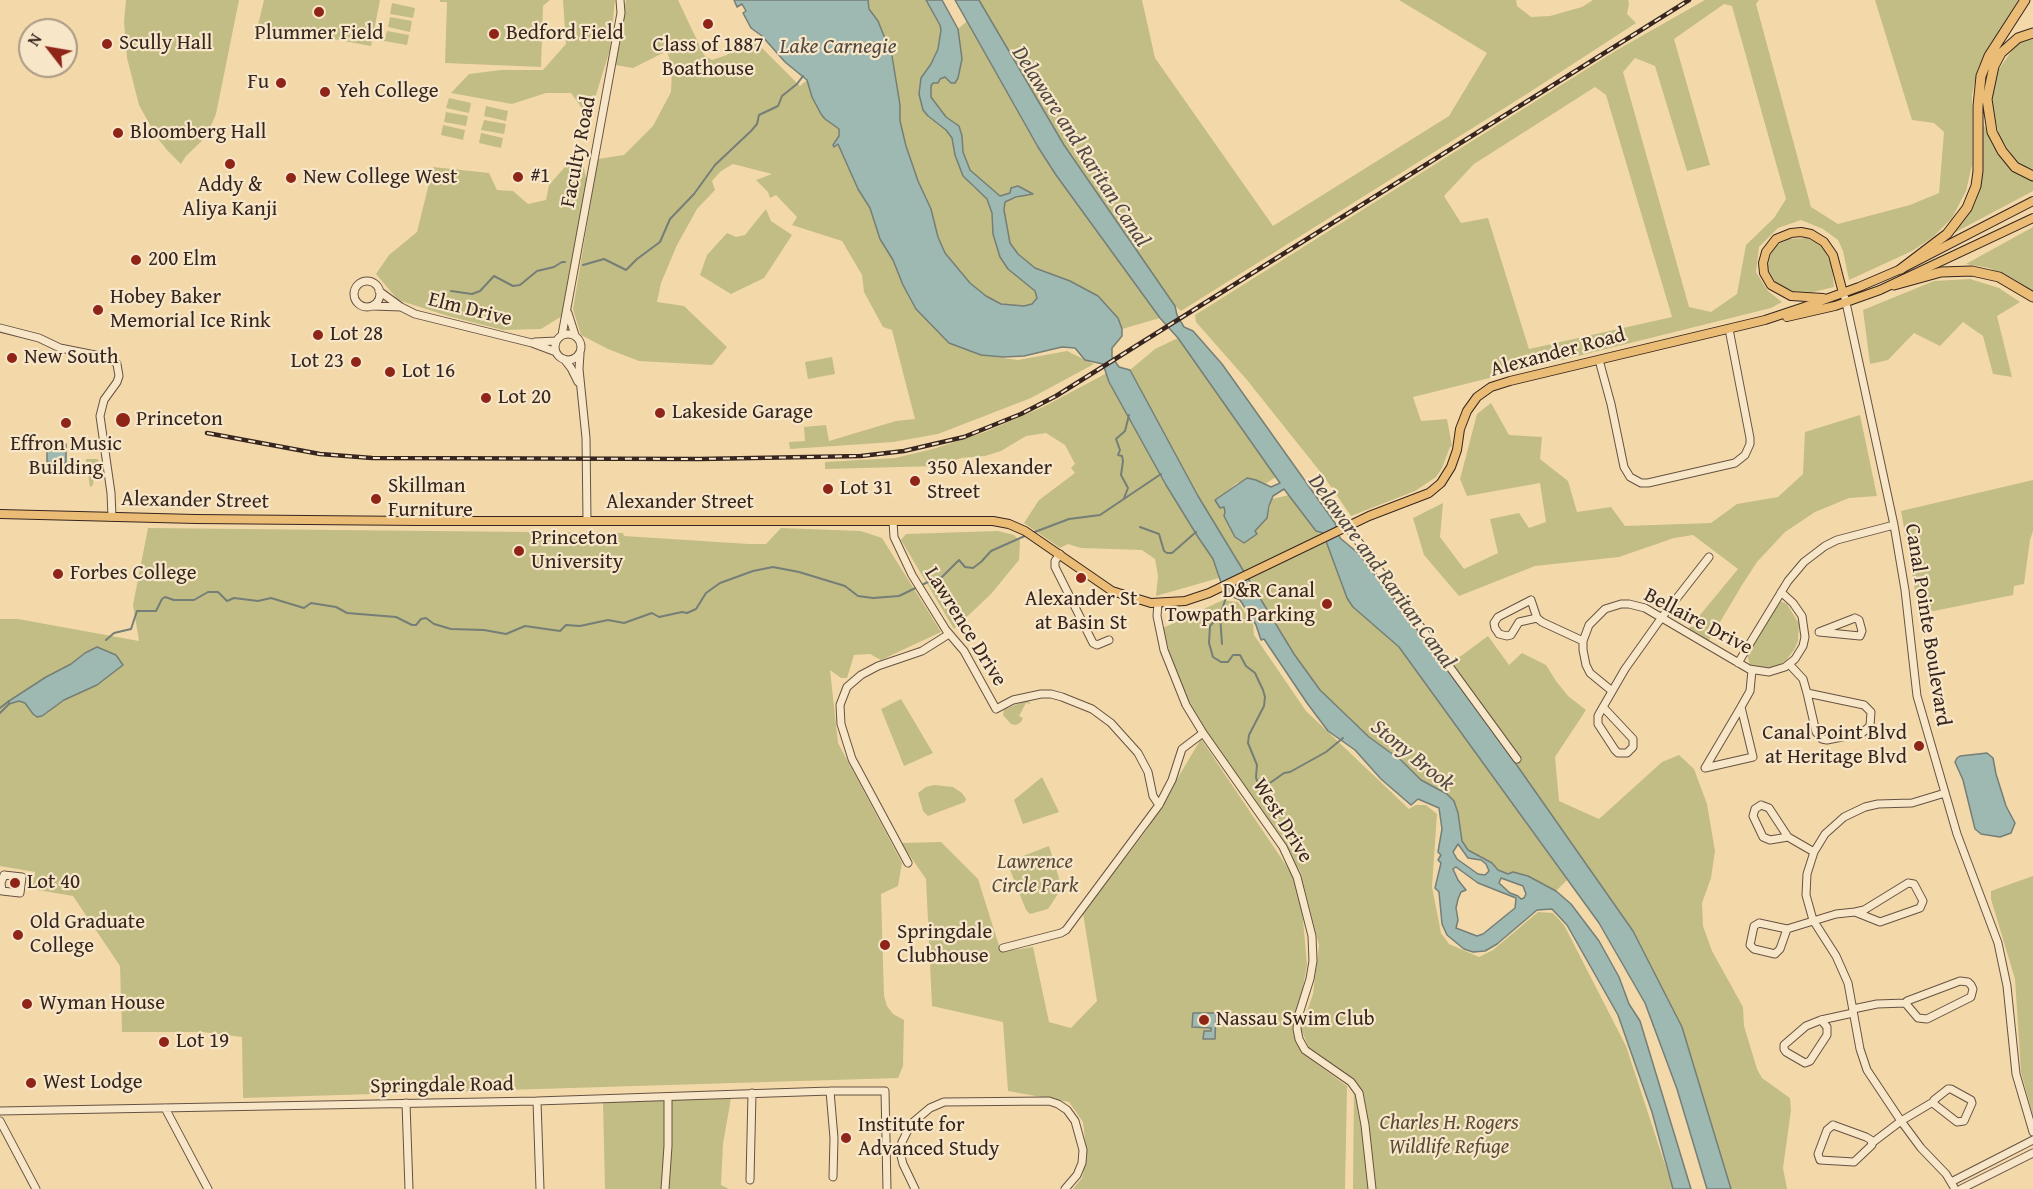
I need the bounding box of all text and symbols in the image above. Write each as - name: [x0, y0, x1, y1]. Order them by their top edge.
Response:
- marker: Plummer Field: [312, 5, 326, 19]
- marker: Class of 1887 Boathouse: [701, 17, 715, 31]
- north arrow: [18, 18, 78, 78]
- place label: Plummer Field: [254, 21, 384, 47]
- place label: Bedford Field: [506, 21, 624, 47]
- marker: Bedford Field: [487, 27, 501, 41]
- text: N: [21, 29, 47, 51]
- place label: Scully Hall: [119, 31, 212, 57]
- place label: Class of 1887 Boathouse: [652, 33, 764, 83]
- water label: Lake Carnegie: [779, 34, 897, 60]
- marker: Scully Hall: [100, 37, 114, 51]
- water label: Delaware and Raritan Canal: [1005, 42, 1155, 252]
- place label: Fu: [247, 70, 269, 96]
- marker: Fu: [274, 76, 288, 90]
- place label: Yeh College: [337, 79, 439, 105]
- marker: Yeh College: [318, 85, 332, 99]
- street label: Faculty Road: [556, 94, 602, 210]
- place label: Bloomberg Hall: [130, 120, 266, 146]
- marker: Bloomberg Hall: [111, 126, 125, 140]
- marker: Addy & Aliya Kanji: [223, 157, 237, 171]
- place label: #1: [530, 164, 550, 190]
- place label: New College West: [303, 165, 457, 191]
- marker: #1: [511, 170, 525, 184]
- marker: New College West: [284, 171, 298, 185]
- place label: Addy & Aliya Kanji: [183, 173, 277, 223]
- place label: 200 Elm: [148, 247, 217, 273]
- marker: 200 Elm: [129, 253, 143, 267]
- place label: Hobey Baker Memorial Ice Rink: [110, 285, 271, 335]
- street label: Elm Drive: [426, 287, 514, 333]
- marker: Hobey Baker Memorial Ice Rink: [91, 303, 105, 317]
- place label: Lot 28: [330, 322, 383, 348]
- street label: Alexander Road: [1488, 323, 1628, 383]
- marker: Lot 28: [311, 328, 325, 342]
- place label: New South: [24, 345, 119, 371]
- place label: Lot 23: [291, 349, 344, 375]
- marker: New South: [5, 351, 19, 365]
- marker: Lot 23: [349, 355, 363, 369]
- place label: Lot 16: [402, 359, 455, 385]
- marker: Lot 16: [383, 365, 397, 379]
- place label: Lot 20: [498, 385, 551, 411]
- marker: Lot 20: [479, 391, 493, 405]
- place label: Lakeside Garage: [672, 400, 813, 426]
- marker: Lakeside Garage: [653, 406, 667, 420]
- place label: Princeton: [136, 407, 223, 433]
- marker: Princeton: [114, 411, 132, 429]
- marker: Effron Music Building: [59, 416, 73, 430]
- place label: Effron Music Building: [10, 432, 122, 482]
- place label: 350 Alexander Street: [927, 456, 1052, 506]
- water label: Delaware and Raritan Canal: [1302, 470, 1460, 674]
- place label: Skillman Furniture: [388, 474, 473, 524]
- marker: 350 Alexander Street: [908, 474, 922, 488]
- place label: Lot 31: [840, 476, 893, 502]
- marker: Lot 31: [821, 482, 835, 496]
- street label: Alexander Street: [121, 487, 269, 515]
- street label: Alexander Street: [606, 490, 754, 516]
- marker: Skillman Furniture: [369, 492, 383, 506]
- street label: Canal Pointe Boulevard: [1899, 522, 1955, 728]
- place label: Princeton University: [531, 526, 623, 576]
- marker: Princeton University: [512, 544, 526, 558]
- place label: Forbes College: [70, 561, 197, 587]
- street label: Lawrence Drive: [918, 563, 1012, 691]
- marker: Forbes College: [51, 567, 65, 581]
- marker: Alexander St at Basin St: [1074, 571, 1088, 585]
- place label: D&R Canal Towpath Parking: [1165, 579, 1315, 629]
- street label: Bellaire Drive: [1639, 583, 1757, 661]
- place label: Alexander St at Basin St: [1025, 587, 1137, 637]
- marker: D&R Canal Towpath Parking: [1320, 597, 1334, 611]
- water label: Stony Brook: [1365, 714, 1459, 798]
- place label: Canal Point Blvd at Heritage Blvd: [1762, 721, 1907, 771]
- marker: Canal Point Blvd at Heritage Blvd: [1912, 739, 1926, 753]
- street label: West Drive: [1246, 774, 1318, 868]
- park label: Lawrence Circle Park: [992, 850, 1078, 900]
- place label: Lot 40: [27, 870, 80, 896]
- marker: Lot 40: [8, 876, 22, 890]
- place label: Old Graduate College: [30, 910, 145, 960]
- place label: Springdale Clubhouse: [897, 920, 992, 970]
- marker: Old Graduate College: [11, 928, 25, 942]
- marker: Springdale Clubhouse: [878, 938, 892, 952]
- place label: Wyman House: [39, 991, 165, 1017]
- marker: Wyman House: [20, 997, 34, 1011]
- place label: Nassau Swim Club: [1216, 1007, 1375, 1033]
- marker: Nassau Swim Club: [1197, 1013, 1211, 1027]
- place label: Lot 19: [176, 1029, 229, 1055]
- marker: Lot 19: [157, 1035, 171, 1049]
- place label: West Lodge: [43, 1070, 143, 1096]
- street label: Springdale Road: [370, 1072, 514, 1100]
- marker: West Lodge: [24, 1076, 38, 1090]
- park label: Charles H. Rogers Wildlife Refuge: [1379, 1111, 1519, 1161]
- place label: Institute for Advanced Study: [858, 1113, 999, 1163]
- marker: Institute for Advanced Study: [839, 1131, 853, 1145]

